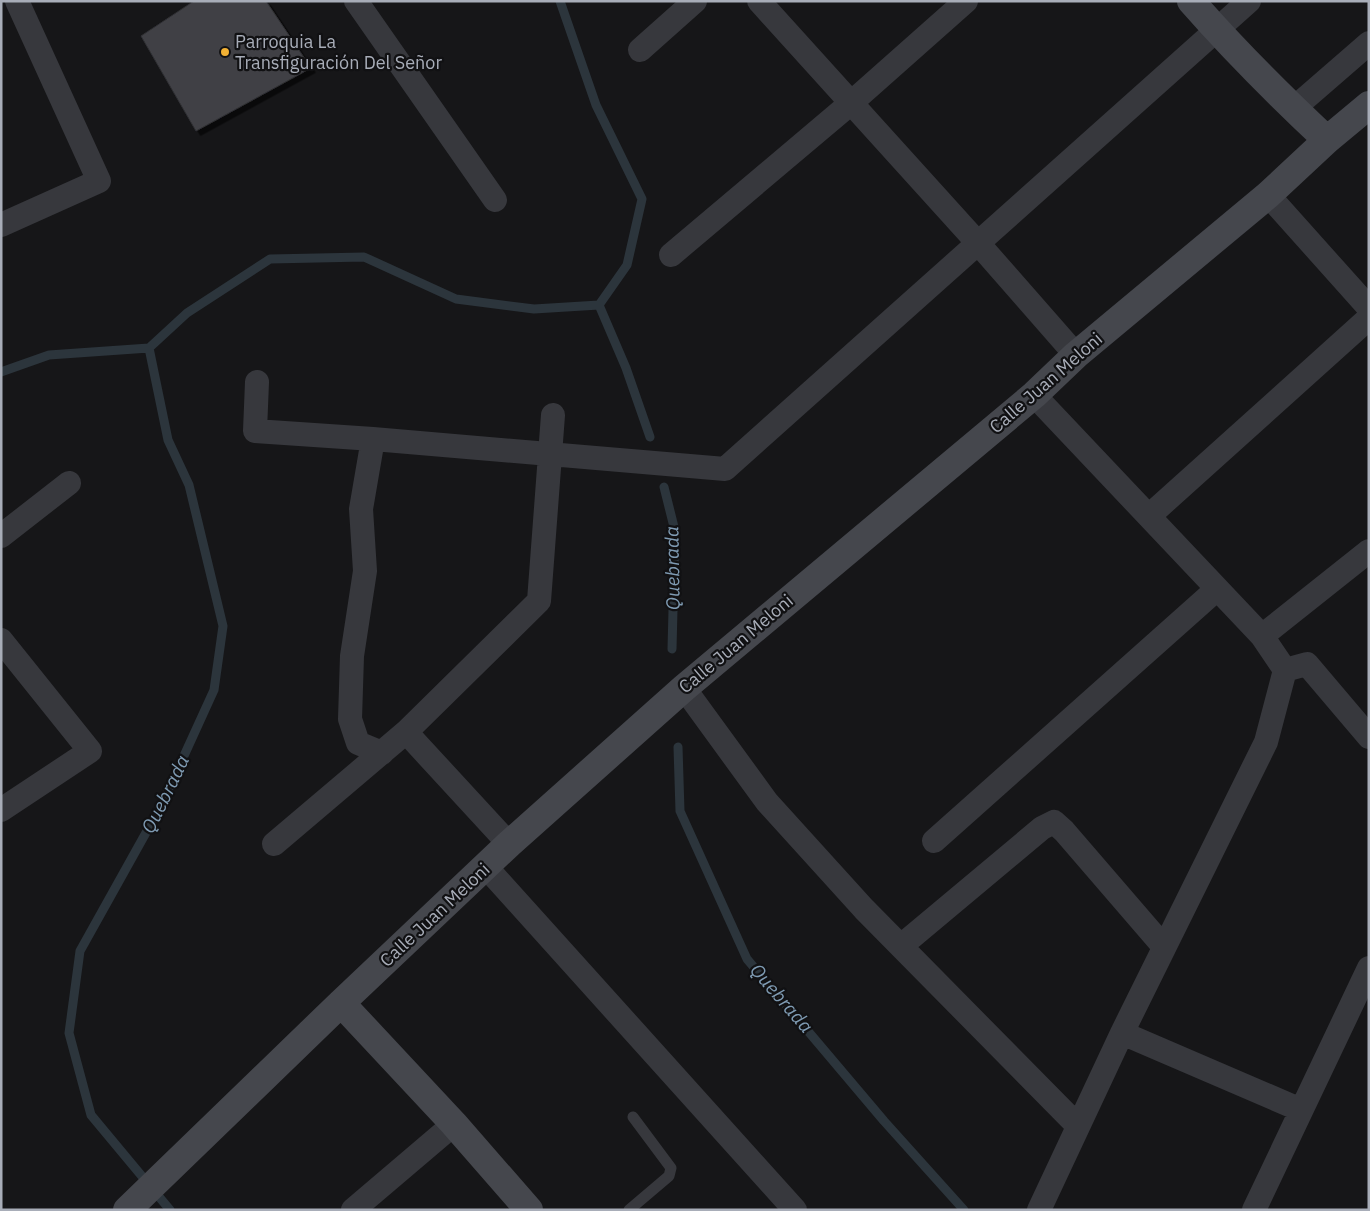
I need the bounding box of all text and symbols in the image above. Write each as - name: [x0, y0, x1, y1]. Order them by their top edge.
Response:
- place label: Parroquia La Transfiguración Del Señor: [235, 30, 442, 74]
- marker: Parroquia La Transfiguración Del Señor: [219, 46, 231, 58]
- street label: Calle Juan Meloni: [984, 327, 1107, 438]
- water label: Quebrada: [659, 526, 685, 610]
- street label: Calle Juan Meloni: [674, 589, 798, 698]
- water label: Quebrada: [136, 751, 194, 837]
- street label: Calle Juan Meloni: [375, 858, 495, 972]
- water label: Quebrada: [745, 958, 819, 1038]

